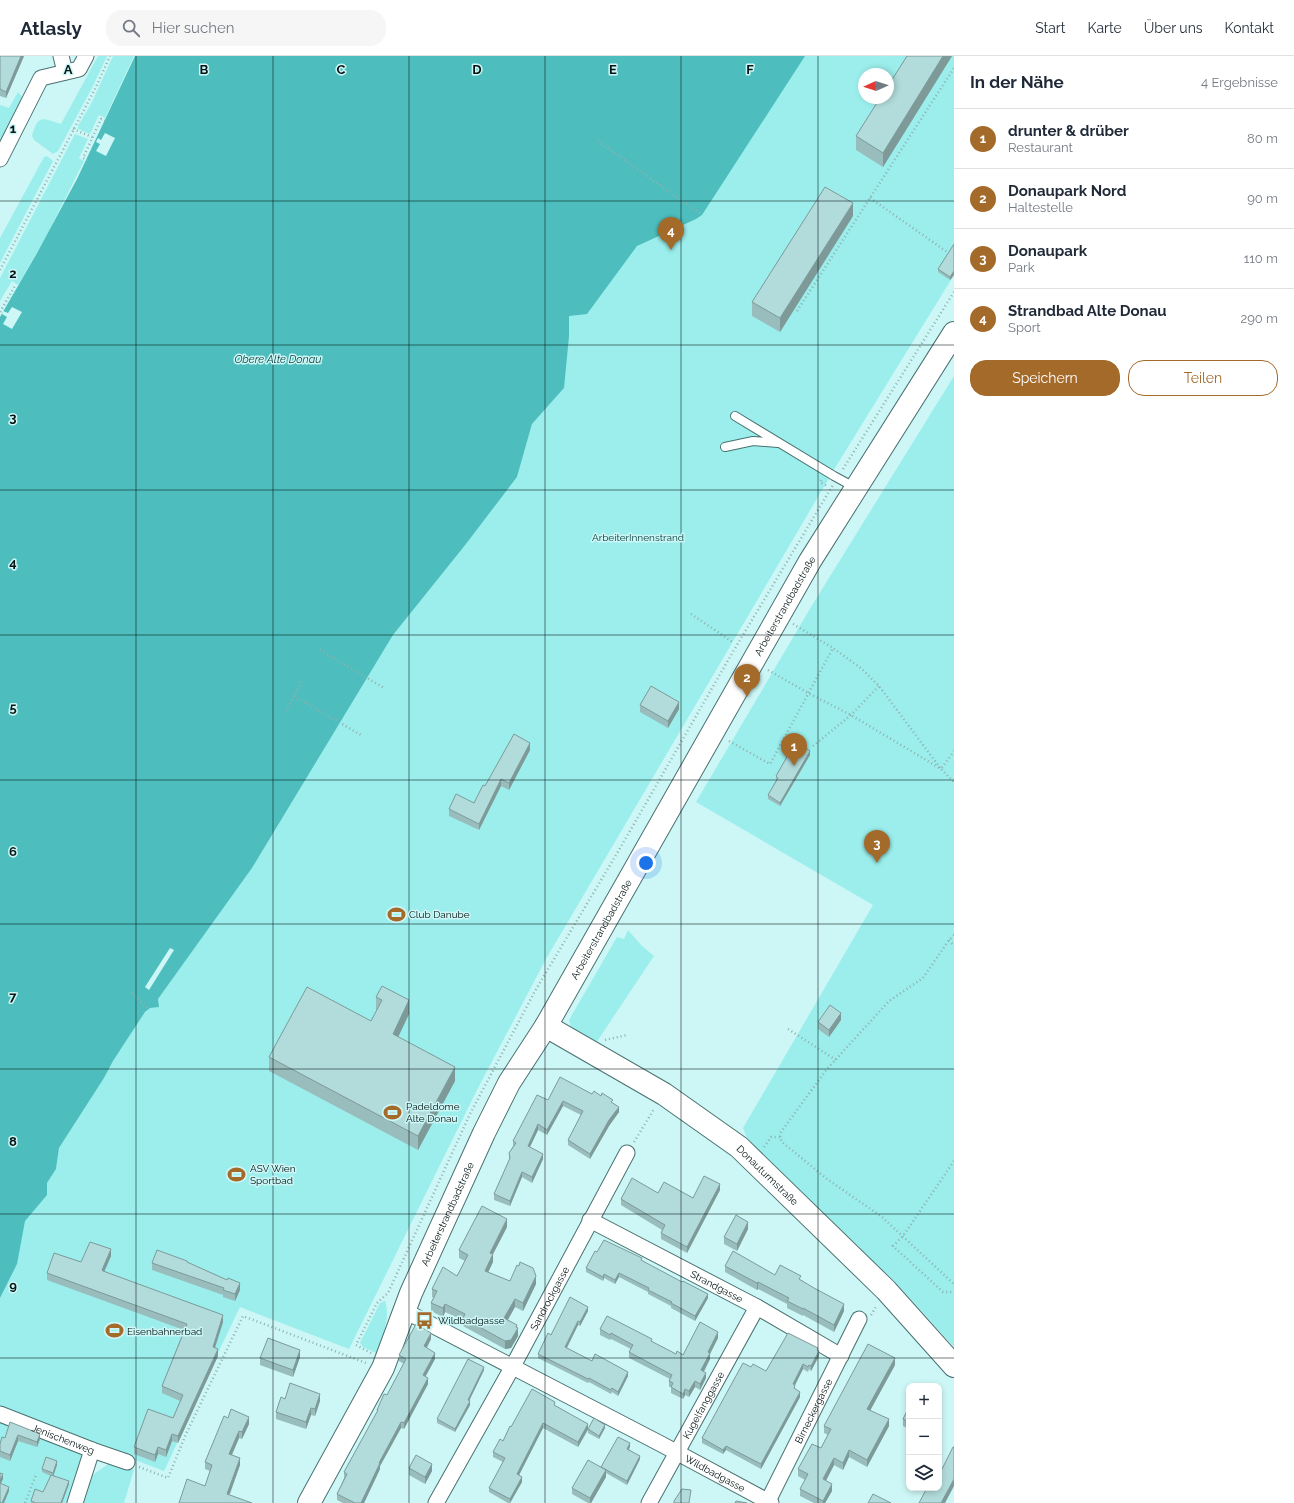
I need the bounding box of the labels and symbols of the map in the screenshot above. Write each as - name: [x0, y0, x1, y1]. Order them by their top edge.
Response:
- text: A: [64, 62, 73, 77]
- text: B: [200, 62, 209, 77]
- text: C: [337, 62, 346, 77]
- text: D: [472, 62, 482, 77]
- text: E: [609, 62, 617, 77]
- text: F: [746, 62, 754, 77]
- north arrow: [858, 68, 894, 104]
- text: 1: [10, 121, 17, 136]
- pin: 4: [658, 217, 684, 250]
- text: 2: [9, 266, 17, 281]
- water label: Obere Alte Donau: [234, 353, 322, 366]
- text: 3: [9, 410, 17, 425]
- park label: ArbeiterInnenstrand: [592, 532, 684, 543]
- street label: Arbeiterstrandbadstraße: [752, 554, 817, 658]
- text: 4: [9, 555, 17, 570]
- pin: 2: [734, 664, 760, 697]
- text: 5: [9, 700, 17, 715]
- pin: 1: [781, 733, 807, 766]
- pin: 3: [864, 830, 890, 863]
- text: 6: [9, 844, 17, 859]
- your location: [636, 853, 656, 873]
- street label: Arbeiterstrandbadstraße: [568, 877, 634, 981]
- sports icon: Club Danube: [386, 904, 406, 924]
- place label: Club Danube: [409, 909, 470, 920]
- text: 7: [9, 989, 17, 1004]
- place label: Padeldome Alte Donau: [406, 1101, 460, 1124]
- sports icon: Padeldome Alte Donau: [383, 1102, 403, 1122]
- text: 8: [9, 1134, 17, 1149]
- street label: Donauturmstraße: [735, 1143, 801, 1207]
- street label: Arbeiterstrandbadstraße: [419, 1160, 476, 1267]
- place label: ASV Wien Sportbad: [250, 1163, 296, 1186]
- sports icon: ASV Wien Sportbad: [227, 1164, 247, 1184]
- street label: Sandrockgasse: [528, 1264, 571, 1332]
- street label: Strandgasse: [689, 1268, 745, 1304]
- text: 9: [9, 1278, 17, 1293]
- bus stop icon: Wildbadgasse: [415, 1310, 435, 1330]
- place label: Wildbadgasse: [438, 1315, 505, 1326]
- sports icon: Eisenbahnerbad: [104, 1321, 124, 1341]
- place label: Eisenbahnerbad: [127, 1326, 202, 1337]
- street label: Kugelfanggasse: [680, 1369, 726, 1440]
- street label: Birneckergasse: [792, 1377, 834, 1445]
- street label: Jenischenweg: [30, 1422, 96, 1456]
- street label: Wildbadgasse: [683, 1452, 747, 1494]

